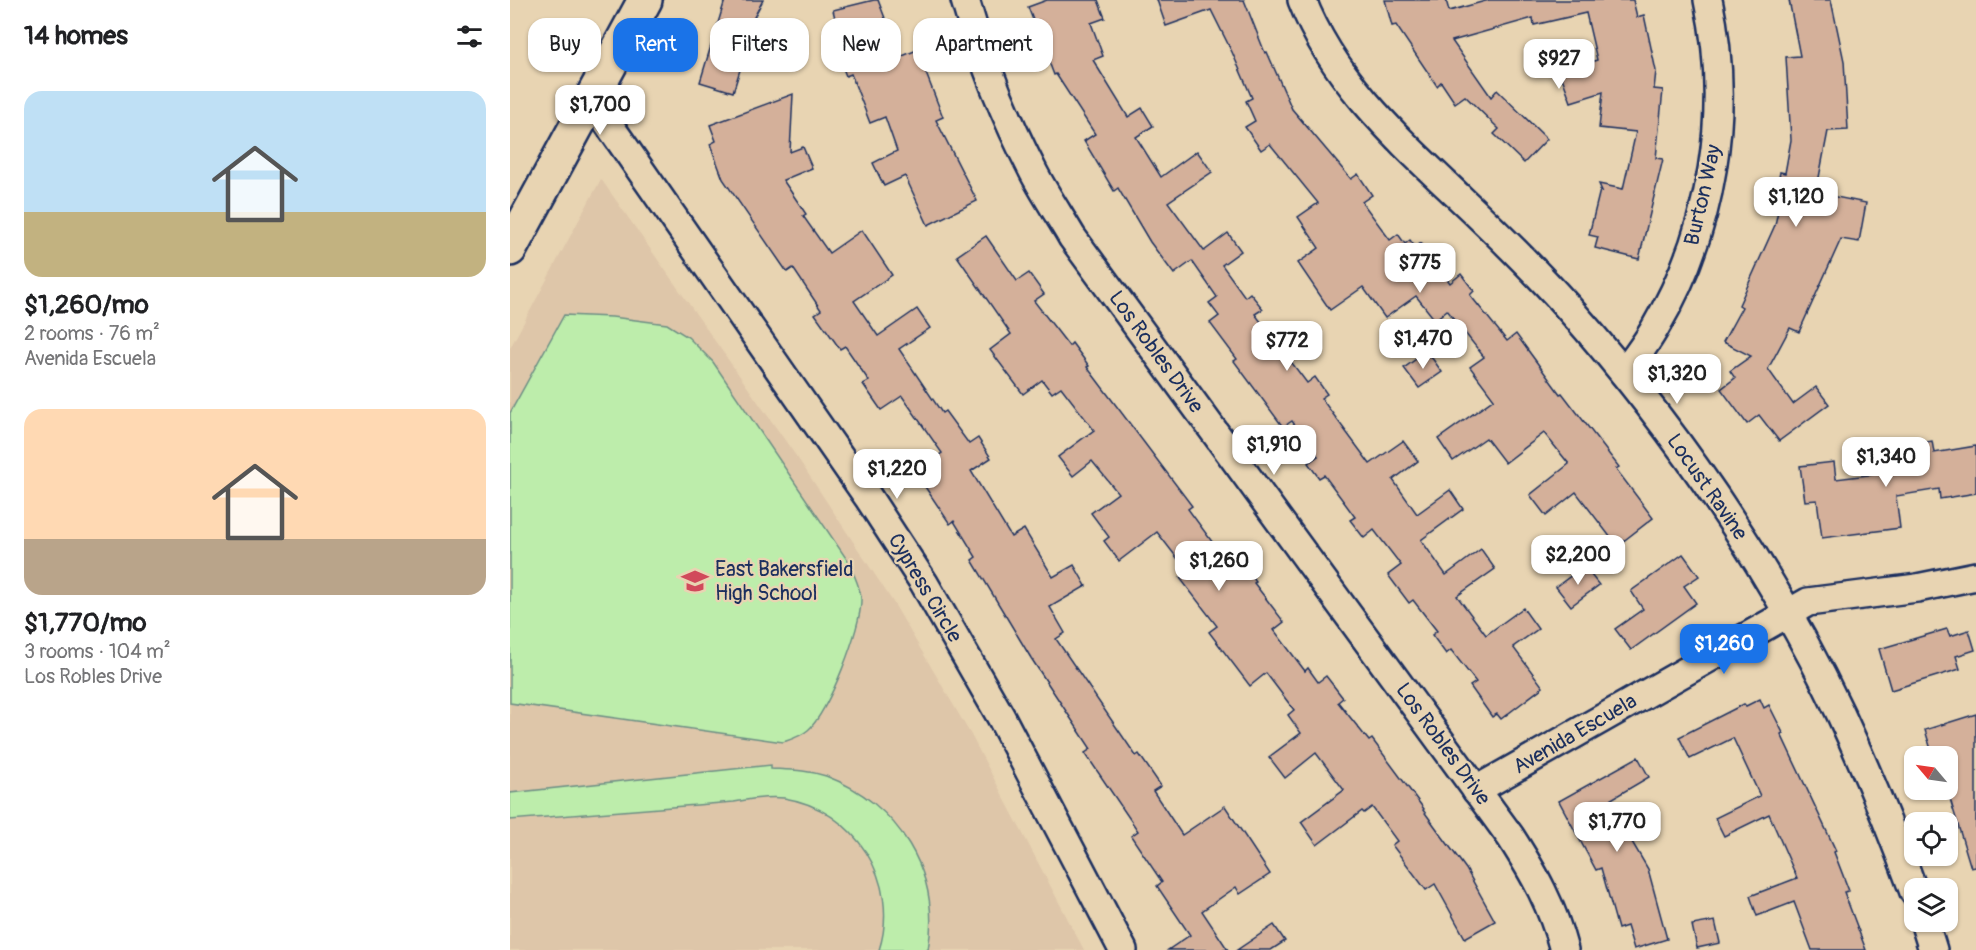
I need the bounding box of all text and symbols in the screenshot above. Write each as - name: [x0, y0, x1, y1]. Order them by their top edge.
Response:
- chip: Buy: [528, 18, 601, 72]
- chip: Rent: [613, 18, 698, 72]
- chip: Filters: [710, 18, 809, 72]
- chip: New: [821, 18, 901, 72]
- chip: Apartment: [913, 18, 1053, 72]
- text: 14 homes: [24, 20, 128, 52]
- icon: filters: [453, 20, 486, 53]
- pin: $927: [1523, 39, 1595, 90]
- text: $927: [1538, 46, 1580, 71]
- pin: $1,700: [551, 85, 649, 136]
- text: $1,700: [569, 92, 631, 117]
- icon: home: [201, 130, 309, 238]
- street label: Burton Way: [1678, 142, 1728, 248]
- pin: $1,120: [1747, 177, 1845, 228]
- text: $1,120: [1768, 184, 1824, 209]
- pin: $775: [1384, 243, 1456, 294]
- text: $775: [1399, 250, 1441, 275]
- street label: Los Robles Drive: [1102, 285, 1210, 419]
- text: $1,260/mo: [24, 289, 149, 321]
- pin: $1,470: [1374, 319, 1472, 370]
- text: 2 rooms · 76 m²: [24, 321, 160, 346]
- pin: $772: [1251, 321, 1323, 372]
- text: $1,470: [1393, 326, 1453, 351]
- text: $772: [1265, 328, 1309, 353]
- text: Avenida Escuela: [24, 346, 156, 371]
- pin: $1,320: [1628, 354, 1726, 405]
- text: $1,320: [1647, 361, 1707, 386]
- pin: $1,910: [1225, 425, 1323, 476]
- street label: Locust Ravine: [1660, 429, 1754, 546]
- text: $1,910: [1246, 432, 1302, 457]
- pin: $1,340: [1837, 437, 1935, 488]
- text: $1,340: [1856, 444, 1916, 469]
- icon: home: [201, 448, 309, 556]
- pin: $1,220: [848, 449, 946, 500]
- text: $1,220: [867, 456, 927, 481]
- street label: Cypress Circle: [882, 528, 969, 648]
- pin: $2,200: [1529, 535, 1627, 586]
- pin: $1,260: [1170, 541, 1268, 592]
- text: $2,200: [1545, 542, 1611, 567]
- text: $1,260: [1189, 548, 1249, 573]
- place label: East Bakersfield High School: [715, 556, 854, 607]
- school or university icon: East Bakersfield High School: [680, 566, 710, 596]
- text: $1,770/mo: [24, 607, 147, 639]
- pin: $1,260: [1675, 624, 1773, 675]
- text: $1,260: [1694, 631, 1754, 656]
- text: 3 rooms · 104 m²: [24, 639, 171, 664]
- text: Los Robles Drive: [24, 664, 162, 689]
- street label: Los Robles Drive: [1389, 677, 1497, 811]
- street label: Avenida Escuela: [1508, 688, 1642, 780]
- north arrow: [1904, 746, 1958, 800]
- map controls: [1904, 746, 1958, 932]
- pin: $1,770: [1568, 802, 1666, 853]
- text: $1,770: [1588, 809, 1646, 834]
- button: locate: [1904, 812, 1958, 866]
- button: layers: [1904, 878, 1958, 932]

